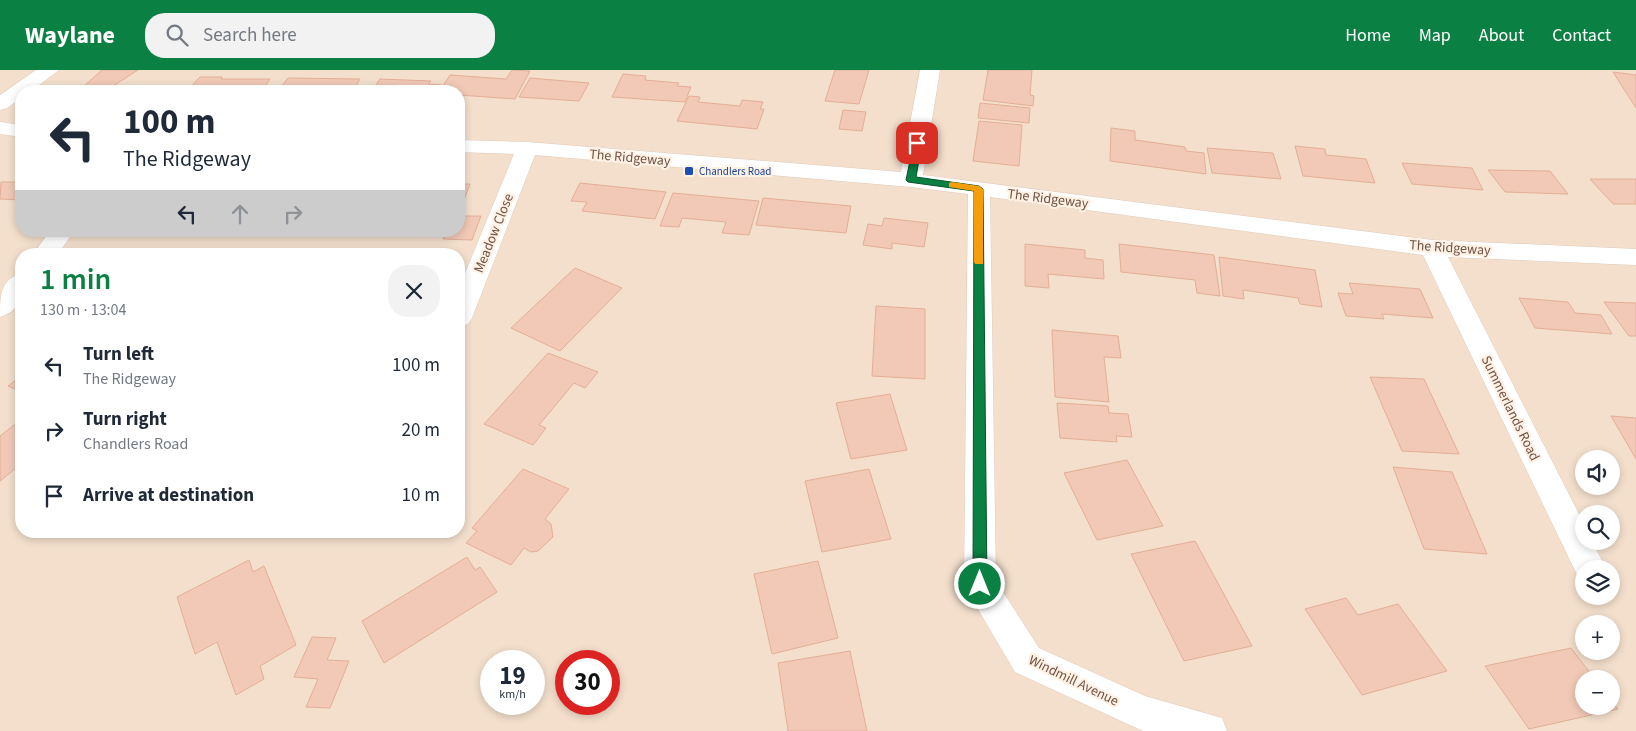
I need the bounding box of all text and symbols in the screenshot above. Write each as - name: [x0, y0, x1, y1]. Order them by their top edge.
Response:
- search box: [145, 13, 495, 58]
- text: Waylane: [25, 18, 115, 53]
- icon: search: [163, 21, 191, 49]
- text: Search here: [203, 22, 297, 49]
- text: Home: [1345, 23, 1391, 48]
- text: Map: [1419, 23, 1451, 48]
- text: About: [1479, 23, 1524, 48]
- text: Contact: [1552, 23, 1611, 48]
- text: 100 m: [123, 97, 215, 147]
- icon: left: [40, 105, 105, 170]
- pin: [896, 122, 938, 164]
- icon: arrive: [903, 129, 931, 157]
- text: The Ridgeway: [123, 143, 251, 175]
- street label: The Ridgeway: [588, 144, 672, 172]
- place label: Chandlers Road: [699, 164, 771, 179]
- marker: Chandlers Road: [683, 165, 695, 177]
- street label: The Ridgeway: [1006, 184, 1090, 214]
- street label: Meadow Close: [469, 191, 519, 276]
- icon: left: [173, 200, 201, 228]
- icon: ahead: [226, 200, 254, 228]
- icon: right: [279, 200, 307, 228]
- street label: The Ridgeway: [1409, 235, 1492, 261]
- text: 1 min: [40, 258, 111, 301]
- button: close: [388, 265, 440, 317]
- text: 130 m · 13:04: [40, 299, 127, 321]
- text: Turn left: [83, 341, 154, 368]
- icon: left: [40, 352, 68, 380]
- text: 100 m: [392, 352, 440, 379]
- street label: Summerlands Road: [1476, 352, 1544, 464]
- text: The Ridgeway: [83, 368, 176, 390]
- text: Turn right: [83, 406, 167, 433]
- icon: right: [40, 417, 68, 445]
- text: 20 m: [402, 417, 440, 444]
- text: Chandlers Road: [83, 433, 188, 455]
- map controls: [1575, 450, 1620, 715]
- button: sound: [1575, 450, 1620, 495]
- icon: arrive: [40, 482, 68, 510]
- text: Arrive at destination: [83, 482, 254, 509]
- text: 10 m: [402, 482, 440, 509]
- button: search: [1575, 505, 1620, 550]
- position arrow: [953, 557, 1005, 609]
- button: layers: [1575, 560, 1620, 605]
- button: +: [1575, 615, 1620, 660]
- speed limit sign: 30: [555, 650, 620, 715]
- street label: Windmill Avenue: [1025, 650, 1122, 711]
- text: 19: [499, 658, 526, 694]
- button: −: [1575, 670, 1620, 715]
- text: km/h: [499, 686, 526, 703]

